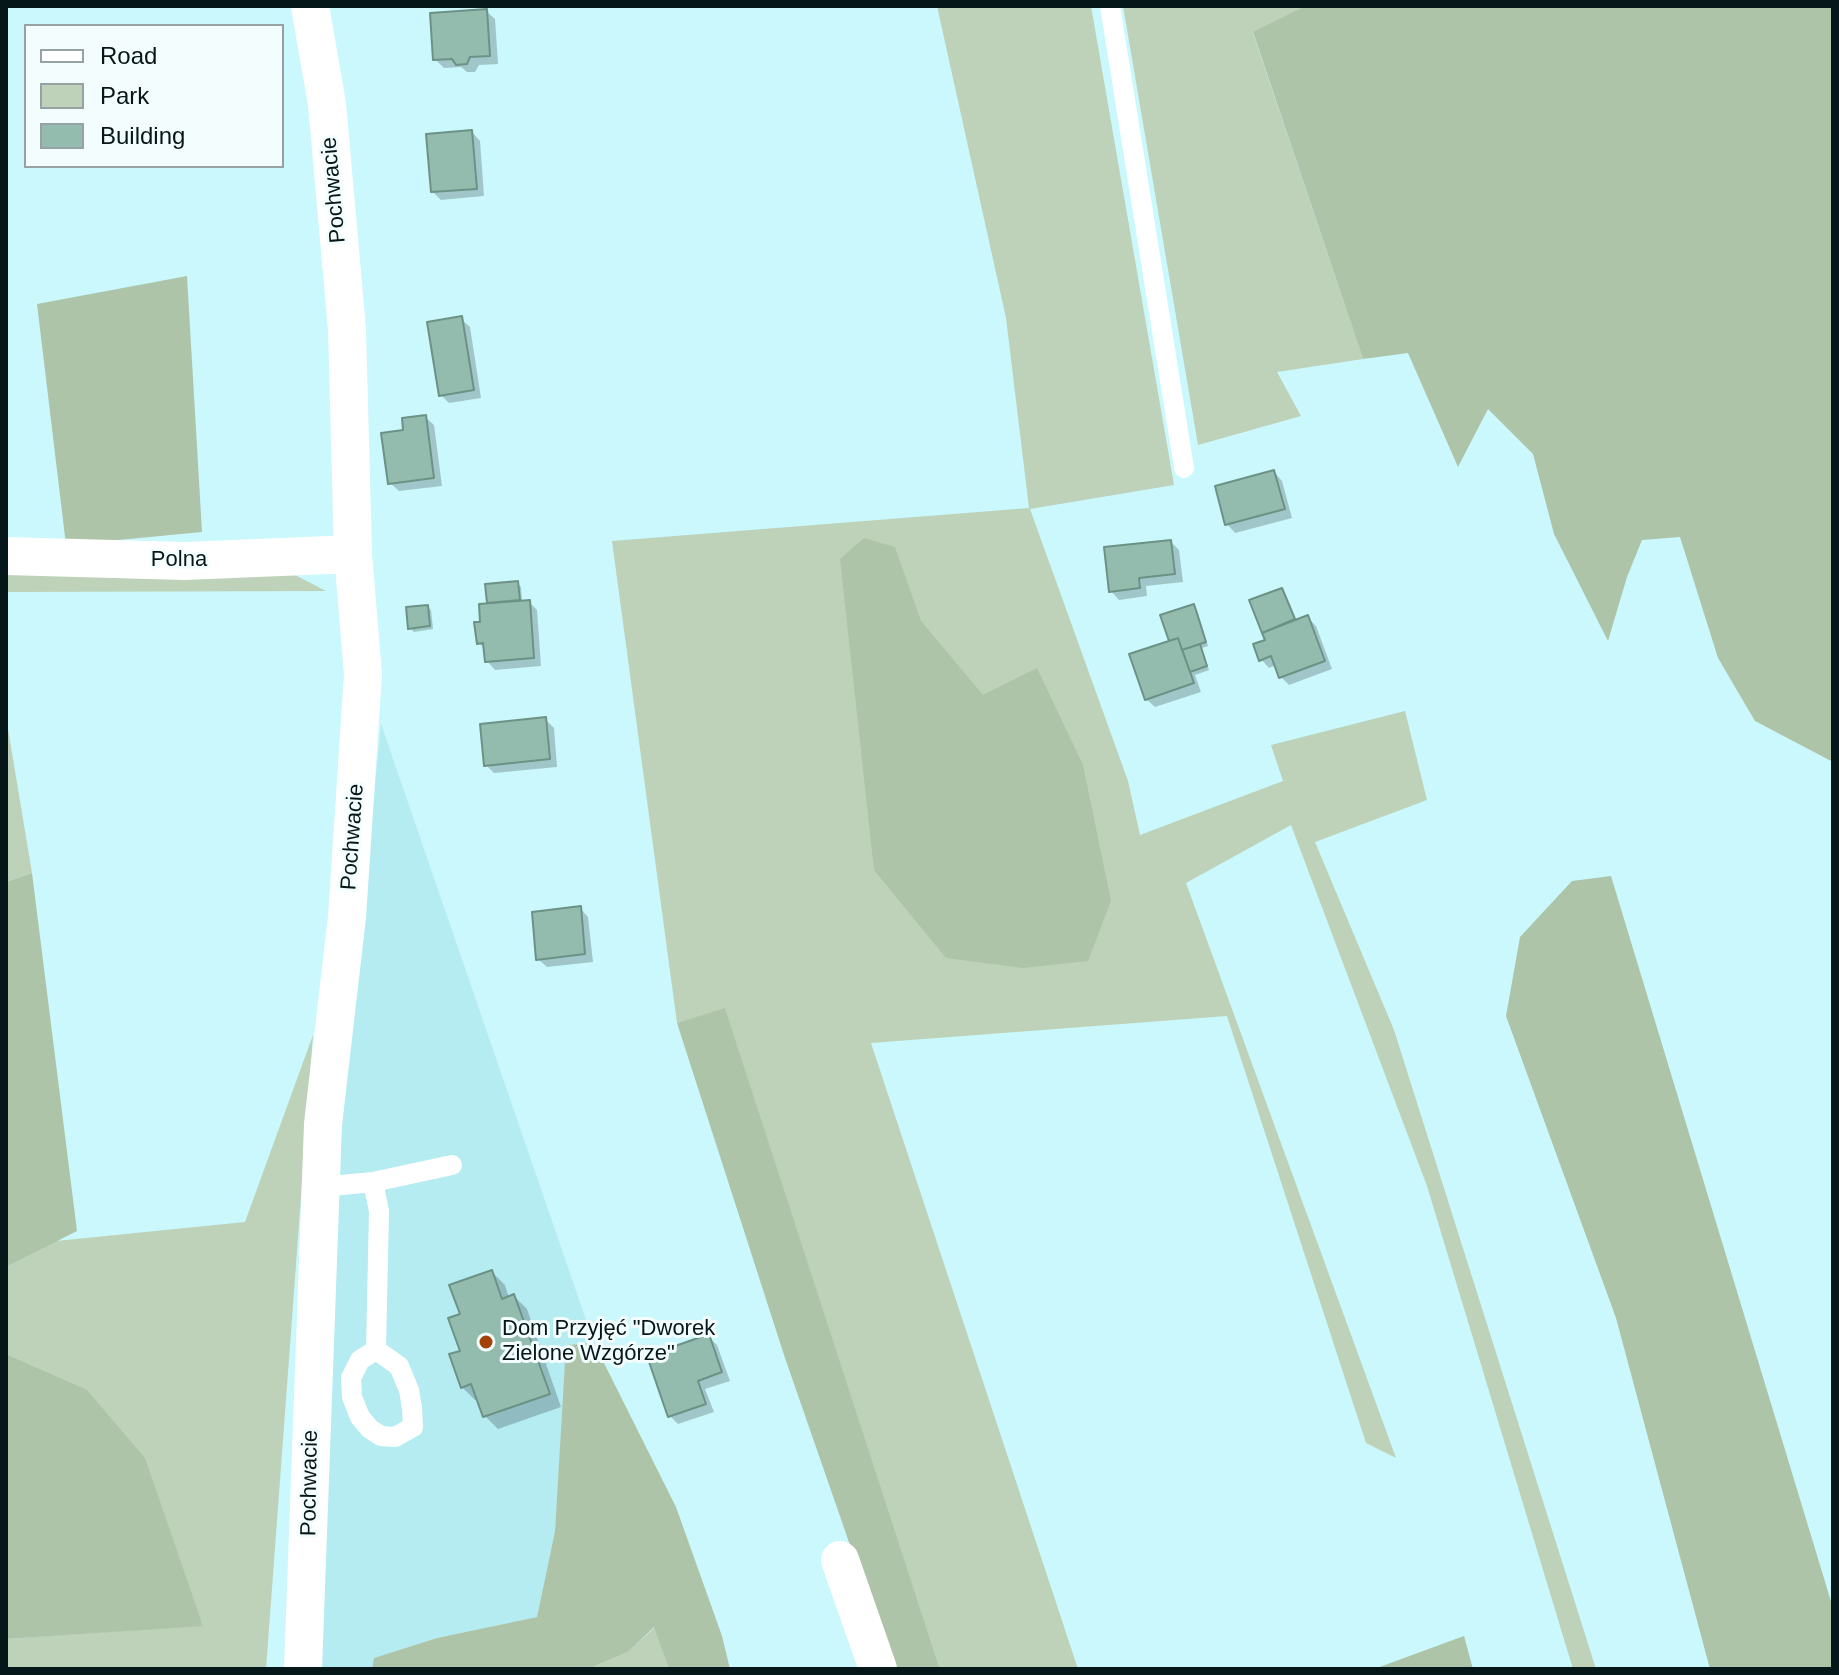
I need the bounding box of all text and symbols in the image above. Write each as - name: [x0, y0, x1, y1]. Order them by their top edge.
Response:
- legend: [24, 24, 284, 168]
- text: Road: [100, 42, 157, 69]
- text: Park: [100, 82, 149, 109]
- text: Building: [100, 122, 185, 149]
- street label: Pochwacie: [316, 136, 352, 244]
- street label: Polna: [151, 547, 207, 573]
- street label: Pochwacie: [336, 783, 370, 891]
- place label: Dom Przyjęć "Dworek Zielone Wzgórze": [502, 1316, 715, 1368]
- marker: Dom Przyjęć "Dworek Zielone Wzgórze": [477, 1333, 495, 1351]
- street label: Pochwacie: [296, 1430, 324, 1536]

